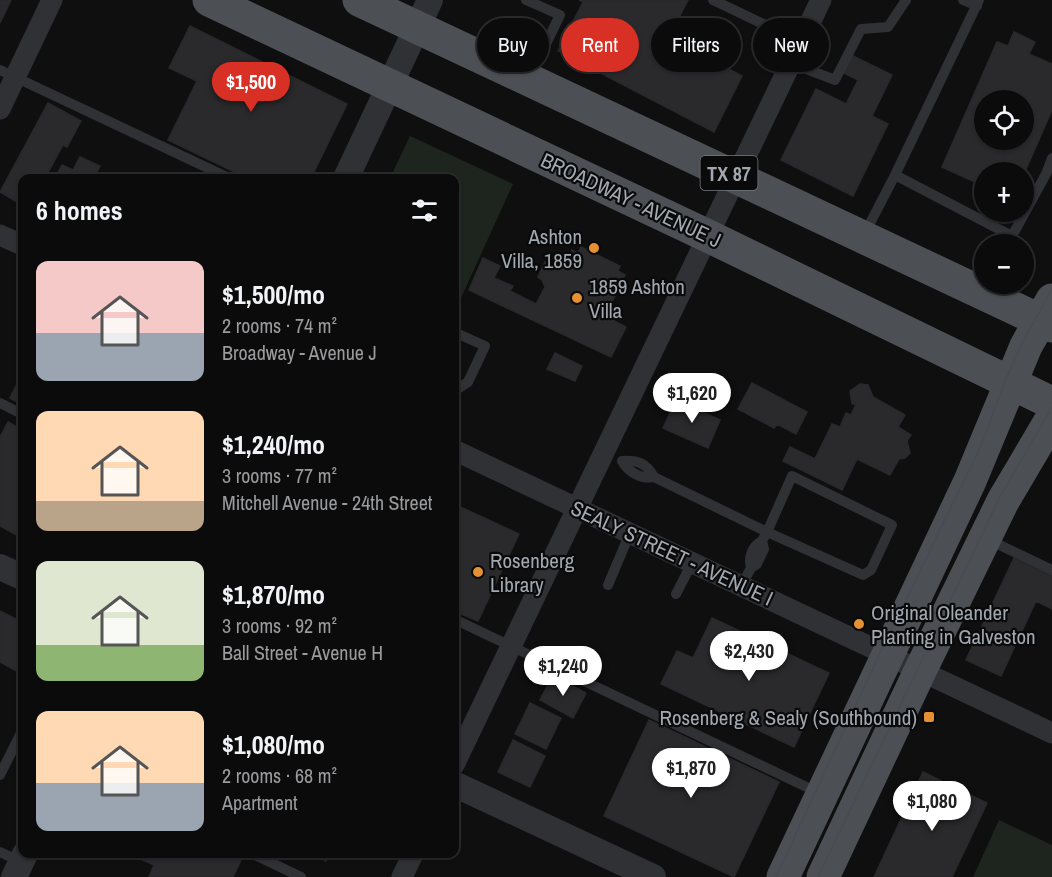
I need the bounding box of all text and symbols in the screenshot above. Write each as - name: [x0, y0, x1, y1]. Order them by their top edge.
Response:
- chip: Buy: [477, 18, 549, 72]
- chip: Rent: [561, 18, 639, 72]
- chip: Filters: [651, 18, 741, 72]
- chip: New: [753, 18, 829, 72]
- pin: $1,500: [202, 62, 300, 113]
- text: $1,500: [226, 68, 276, 95]
- map controls: [974, 90, 1034, 294]
- button: locate: [974, 90, 1034, 150]
- street label: BROADWAY - AVENUE J: [536, 146, 726, 254]
- road number: TX 87: [700, 156, 758, 190]
- button: +: [974, 162, 1034, 222]
- text: 6 homes: [36, 193, 123, 228]
- icon: filters: [408, 194, 441, 227]
- place label: Ashton Villa, 1859: [501, 222, 582, 275]
- button: −: [974, 234, 1034, 294]
- marker: Ashton Villa, 1859: [587, 241, 601, 255]
- place label: 1859 Ashton Villa: [589, 272, 685, 325]
- text: $1,500/mo: [222, 277, 325, 312]
- icon: home: [84, 285, 156, 357]
- marker: 1859 Ashton Villa: [570, 291, 584, 305]
- text: 2 rooms · 74 m²: [222, 312, 337, 339]
- text: Broadway - Avenue J: [222, 339, 377, 366]
- pin: $1,620: [643, 373, 741, 424]
- text: $1,620: [667, 379, 717, 406]
- text: $1,240/mo: [222, 427, 325, 462]
- icon: home: [84, 435, 156, 507]
- text: 3 rooms · 77 m²: [222, 462, 337, 489]
- text: Mitchell Avenue - 24th Street: [222, 489, 432, 516]
- street label: SEALY STREET - AVENUE I: [566, 493, 778, 613]
- place label: Rosenberg Library: [490, 546, 575, 599]
- marker: Rosenberg Library: [471, 565, 485, 579]
- text: $1,870/mo: [222, 577, 325, 612]
- icon: home: [84, 585, 156, 657]
- place label: Original Oleander Planting in Galveston: [871, 598, 1036, 651]
- text: 3 rooms · 92 m²: [222, 612, 337, 639]
- marker: Original Oleander Planting in Galveston: [852, 617, 866, 631]
- pin: $2,430: [700, 631, 798, 682]
- text: $2,430: [724, 637, 774, 664]
- text: Ball Street - Avenue H: [222, 639, 383, 666]
- pin: $1,240: [514, 646, 612, 697]
- text: $1,240: [538, 652, 588, 679]
- place label: Rosenberg & Sealy (Southbound): [659, 703, 917, 732]
- marker: Rosenberg & Sealy (Southbound): [922, 710, 936, 724]
- text: $1,080/mo: [222, 727, 325, 762]
- icon: home: [84, 735, 156, 807]
- pin: $1,870: [642, 748, 740, 799]
- text: $1,870: [666, 754, 716, 781]
- text: 2 rooms · 68 m²: [222, 762, 337, 789]
- pin: $1,080: [883, 781, 981, 832]
- text: $1,080: [907, 787, 957, 814]
- text: Apartment: [222, 789, 298, 816]

